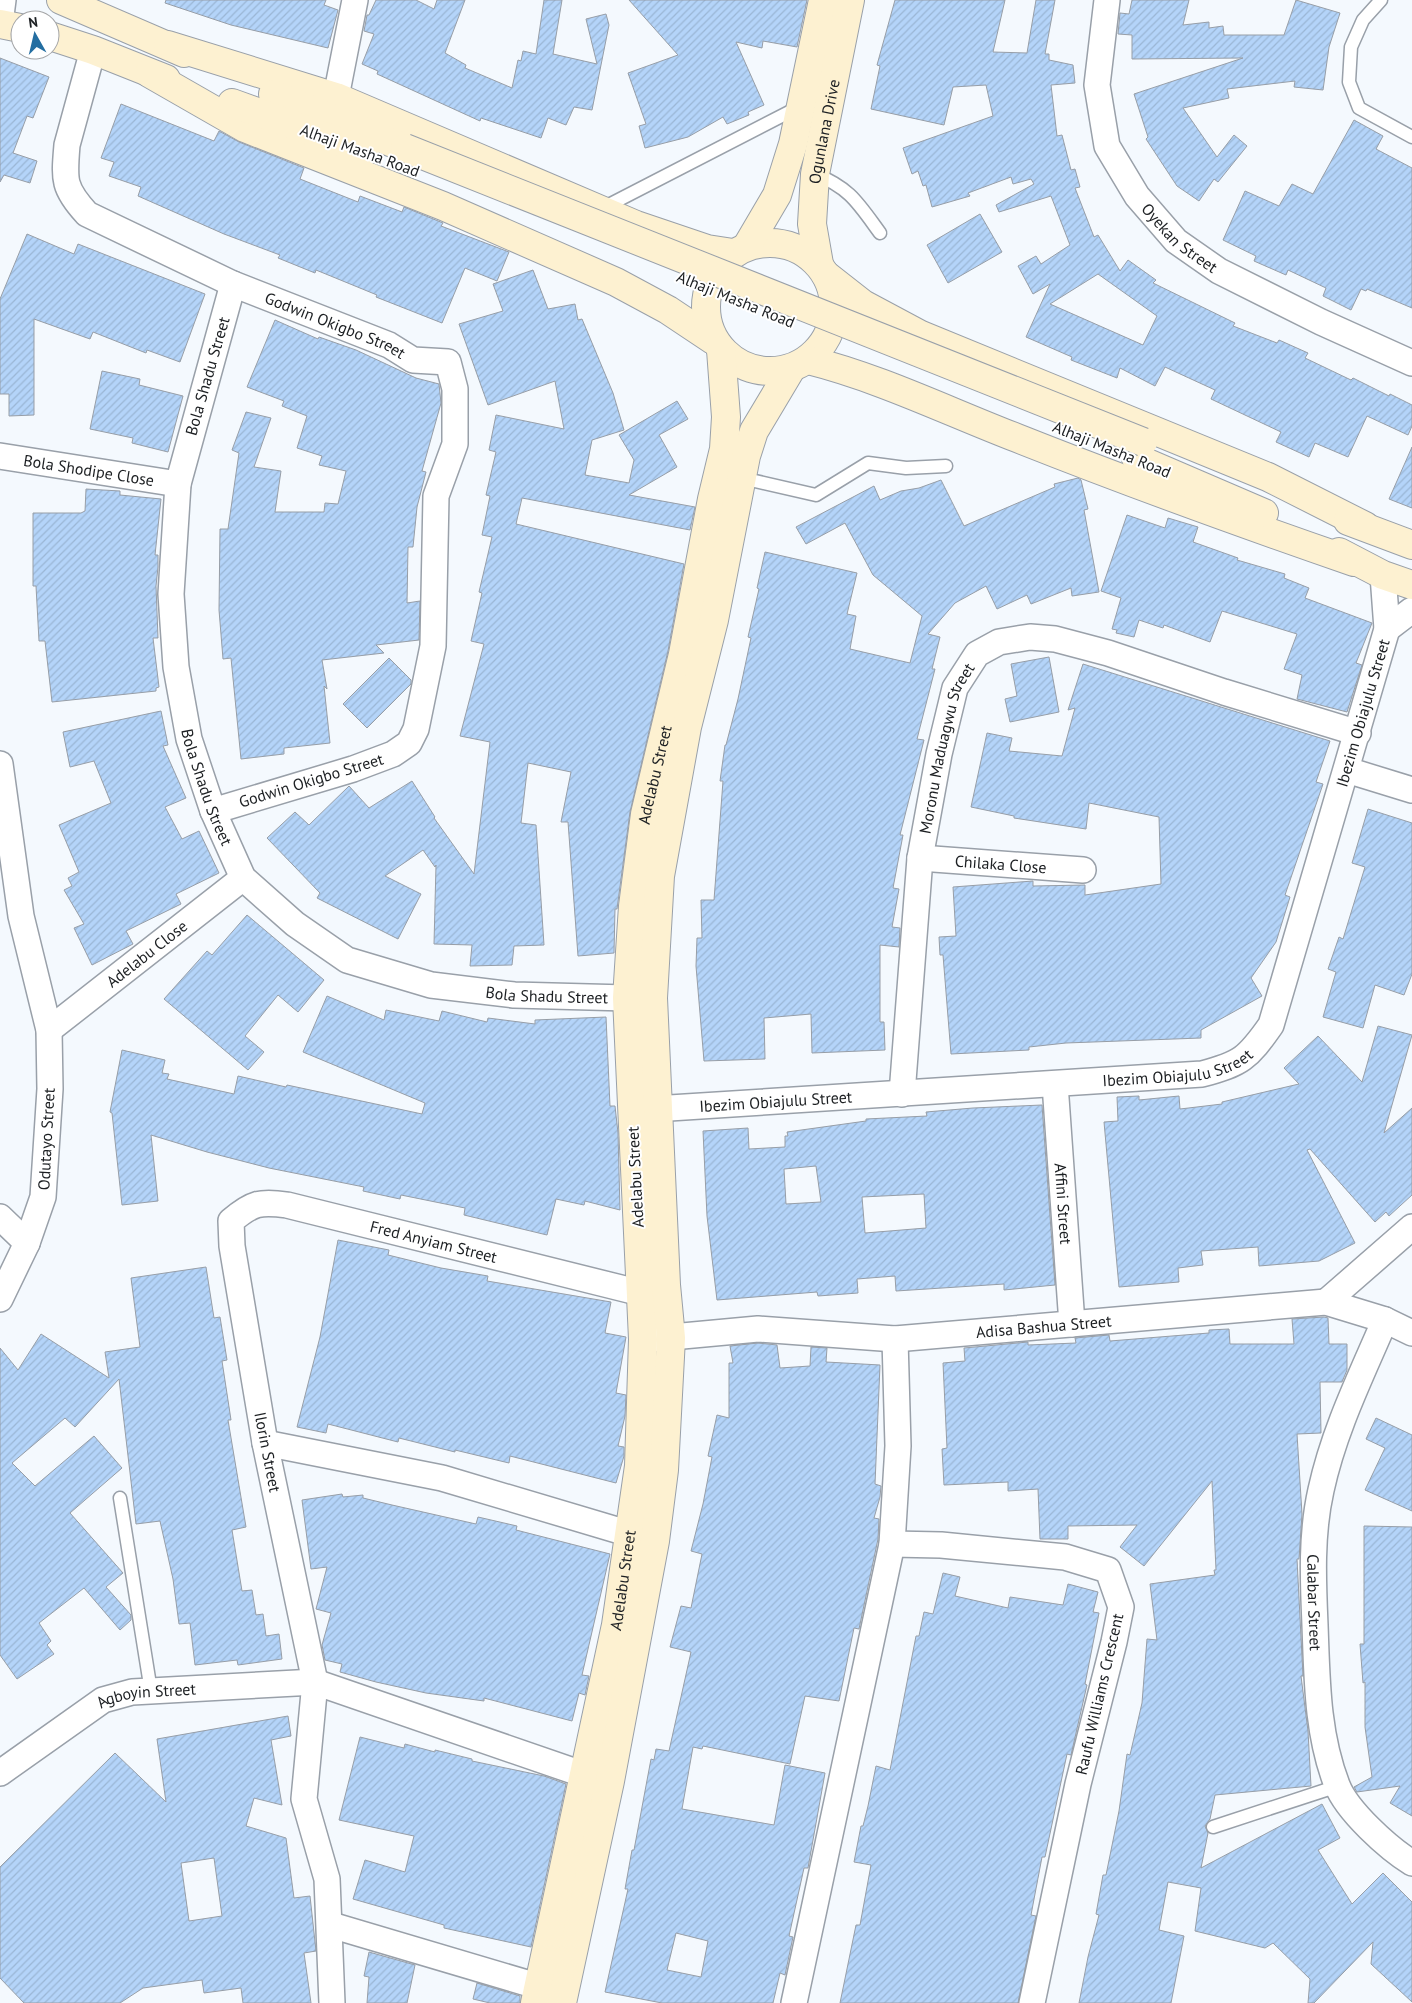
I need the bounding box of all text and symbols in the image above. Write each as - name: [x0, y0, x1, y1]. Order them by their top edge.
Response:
- north arrow: [10, 10, 60, 60]
- text: N: [27, 13, 39, 32]
- street label: Ogunlana Drive: [804, 77, 844, 185]
- street label: Alhaji Masha Road: [298, 119, 422, 181]
- street label: Oyekan Street: [1138, 199, 1222, 277]
- street label: Alhaji Masha Road: [674, 266, 798, 332]
- street label: Godwin Okigbo Street: [262, 287, 410, 363]
- street label: Bola Shadu Street: [181, 314, 234, 438]
- street label: Alhaji Masha Road: [1050, 416, 1174, 482]
- street label: Bola Shodipe Close: [22, 450, 156, 490]
- street label: Ibezim Obiajulu Street: [1331, 636, 1394, 789]
- street label: Moronu Maduagwu Street: [915, 658, 979, 835]
- street label: Adelabu Street: [634, 723, 676, 825]
- street label: Bola Shadu Street: [177, 727, 237, 849]
- street label: Godwin Okigbo Street: [236, 748, 386, 811]
- street label: Chilaka Close: [954, 851, 1047, 877]
- street label: Adelabu Close: [102, 916, 191, 991]
- street label: Bola Shadu Street: [485, 982, 609, 1008]
- street label: Ibezim Obiajulu Street: [1102, 1044, 1257, 1090]
- street label: Ibezim Obiajulu Street: [699, 1086, 853, 1116]
- street label: Odutayo Street: [33, 1087, 59, 1191]
- street label: Adelabu Street: [622, 1125, 648, 1228]
- street label: Affini Street: [1051, 1162, 1076, 1246]
- street label: Fred Anyiam Street: [368, 1216, 500, 1267]
- street label: Adisa Bashua Street: [975, 1310, 1113, 1342]
- street label: Ilorin Street: [250, 1410, 286, 1494]
- street label: Adelabu Street: [605, 1528, 640, 1632]
- street label: Calabar Street: [1303, 1554, 1326, 1652]
- street label: Raufu Williams Crescent: [1071, 1611, 1127, 1777]
- street label: Agboyin Street: [92, 1678, 197, 1712]

